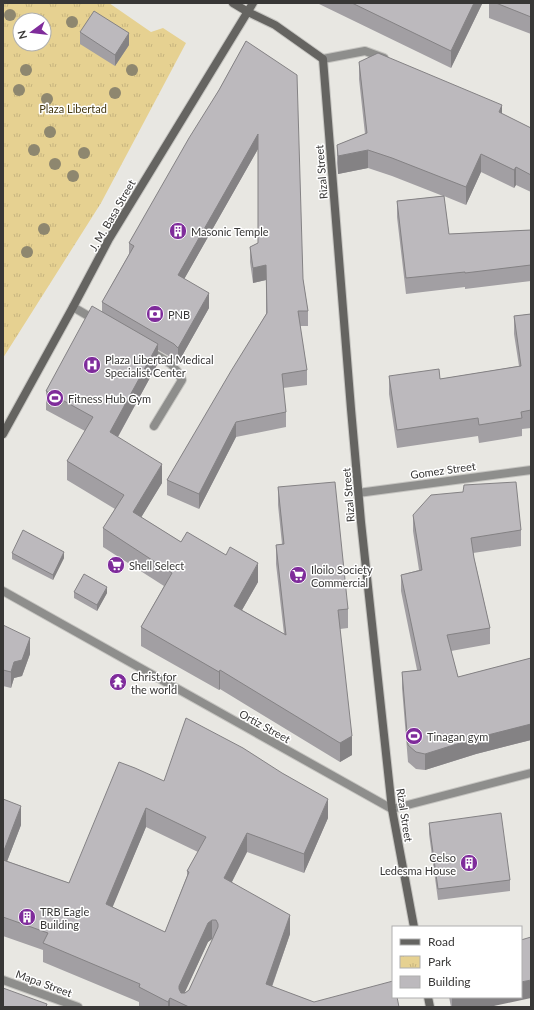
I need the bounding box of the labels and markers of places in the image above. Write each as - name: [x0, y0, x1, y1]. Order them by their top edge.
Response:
- building icon: Masonic Temple: [168, 221, 188, 241]
- place label: Masonic Temple: [191, 225, 269, 238]
- bank icon: PNB: [145, 304, 165, 324]
- place label: PNB: [168, 308, 190, 321]
- place label: Plaza Libertad Medical Specialist Center: [105, 353, 214, 379]
- hospital icon: Plaza Libertad Medical Specialist Center: [82, 355, 102, 375]
- sports icon: Fitness Hub Gym: [45, 388, 65, 408]
- place label: Fitness Hub Gym: [68, 392, 151, 405]
- supermarket icon: Shell Select: [106, 555, 126, 575]
- place label: Shell Select: [129, 559, 184, 572]
- place label: Iloilo Society Commercial: [311, 563, 373, 589]
- supermarket icon: Iloilo Society Commercial: [288, 565, 308, 585]
- place label: Christ for the world: [131, 670, 177, 696]
- temple icon: Christ for the world: [108, 672, 128, 692]
- sports icon: Tinagan gym: [404, 726, 424, 746]
- place label: Tinagan gym: [427, 730, 488, 743]
- place label: Celso Ledesma House: [380, 851, 456, 877]
- building icon: Celso Ledesma House: [459, 853, 479, 873]
- place label: TRB Eagle Building: [40, 905, 89, 931]
- building icon: TRB Eagle Building: [17, 907, 37, 927]

